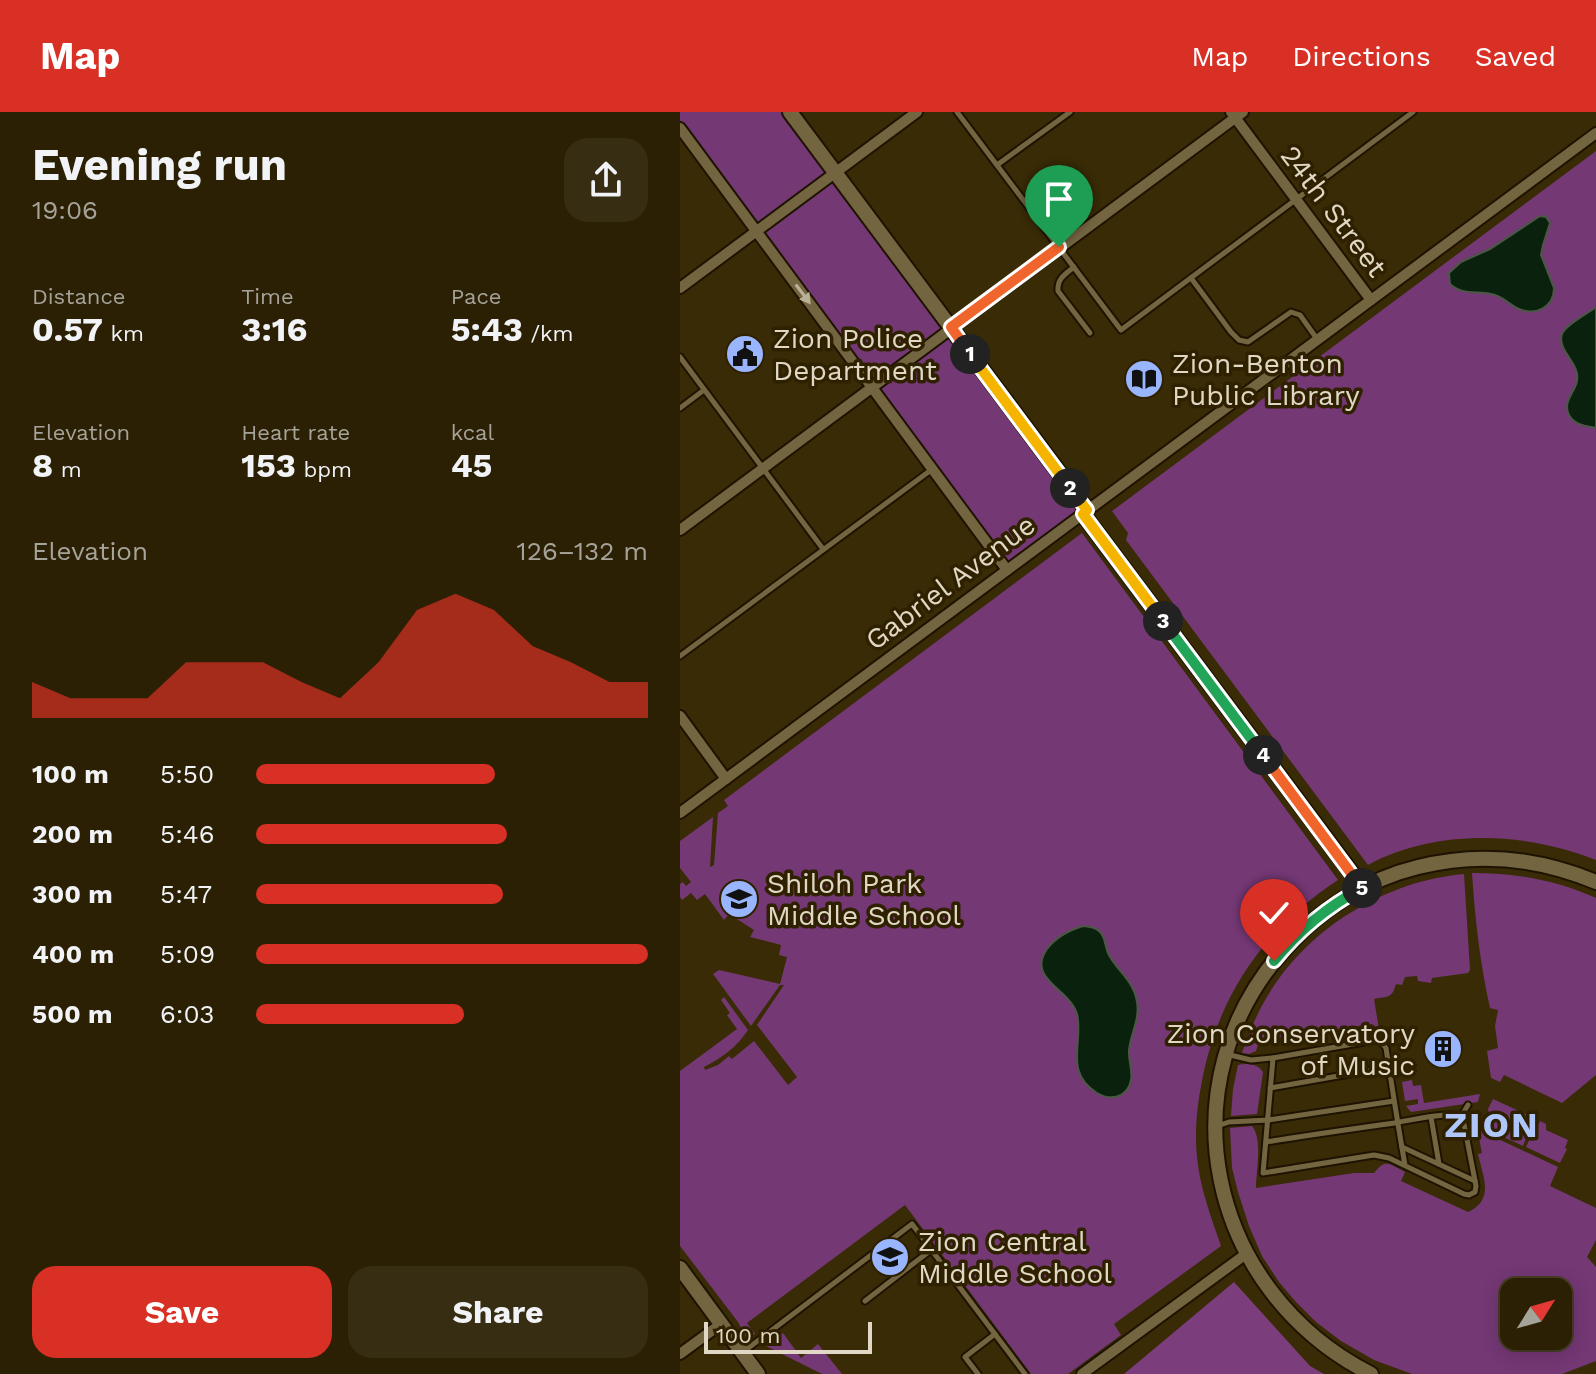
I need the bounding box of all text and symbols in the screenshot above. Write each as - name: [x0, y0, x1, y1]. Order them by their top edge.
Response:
- text: Map: [40, 34, 120, 78]
- text: Map: [1191, 40, 1248, 73]
- text: Directions: [1292, 40, 1431, 73]
- text: Saved: [1475, 40, 1556, 73]
- button: share: [564, 138, 648, 222]
- text: Evening run: [32, 139, 287, 191]
- street label: 24th Street: [1274, 139, 1394, 284]
- pin: [1025, 165, 1093, 247]
- icon: arrive: [1037, 177, 1081, 221]
- text: 19:06: [32, 195, 98, 225]
- text: Distance: [32, 284, 126, 309]
- text: Time: [241, 284, 294, 309]
- text: Pace: [451, 284, 502, 309]
- one-way arrow: [794, 284, 810, 304]
- text: 0.57: [32, 309, 103, 349]
- text: 3:16: [241, 309, 307, 349]
- text: 5:43: [451, 309, 523, 349]
- text: km: [103, 321, 144, 346]
- text: /km: [523, 321, 573, 346]
- place label: Zion Police Department: [773, 322, 937, 387]
- public building icon: Zion Police Department: [724, 333, 766, 375]
- pin: 1: [950, 334, 990, 374]
- text: 1: [965, 341, 975, 366]
- place label: Zion-Benton Public Library: [1172, 347, 1360, 412]
- library icon: Zion-Benton Public Library: [1123, 358, 1165, 400]
- text: Elevation: [32, 420, 130, 445]
- text: Heart rate: [241, 420, 350, 445]
- text: kcal: [451, 420, 494, 445]
- text: 8: [32, 445, 53, 485]
- text: 153: [241, 445, 296, 485]
- text: 45: [451, 445, 492, 485]
- text: m: [53, 457, 82, 482]
- text: bpm: [296, 457, 352, 482]
- pin: 2: [1050, 468, 1090, 508]
- text: 2: [1063, 475, 1077, 500]
- street label: Gabriel Avenue: [859, 508, 1042, 657]
- text: Elevation: [32, 536, 148, 566]
- text: 126–132 m: [517, 536, 648, 566]
- pin: 3: [1143, 601, 1183, 641]
- text: 3: [1156, 608, 1170, 633]
- pin: 4: [1243, 735, 1283, 775]
- text: 4: [1256, 742, 1270, 767]
- text: 100 m: [32, 759, 109, 789]
- text: 5:50: [160, 759, 214, 789]
- text: 200 m: [32, 819, 113, 849]
- text: 5:46: [160, 819, 215, 849]
- place label: Shiloh Park Middle School: [767, 867, 961, 932]
- pin: 5: [1342, 868, 1382, 908]
- text: 5: [1356, 875, 1368, 900]
- school or university icon: Shiloh Park Middle School: [718, 878, 760, 920]
- text: 300 m: [32, 879, 113, 909]
- text: 5:47: [160, 879, 212, 909]
- pin: [1240, 879, 1308, 961]
- icon: check: [1252, 891, 1296, 935]
- text: 400 m: [32, 939, 114, 969]
- text: 5:09: [160, 939, 215, 969]
- text: 500 m: [32, 999, 113, 1029]
- text: 6:03: [160, 999, 214, 1029]
- place label: Zion Conservatory of Music: [1167, 1017, 1416, 1082]
- building icon: Zion Conservatory of Music: [1422, 1028, 1464, 1070]
- district label: ZION: [1444, 1104, 1540, 1146]
- place label: Zion Central Middle School: [918, 1225, 1112, 1290]
- school or university icon: Zion Central Middle School: [869, 1236, 911, 1278]
- button: Save: [32, 1266, 332, 1358]
- button: Share: [348, 1266, 648, 1358]
- north arrow: [1500, 1278, 1572, 1350]
- map controls: [1500, 1278, 1572, 1350]
- scale bar: [704, 1318, 872, 1354]
- text: 100 m: [716, 1323, 780, 1348]

